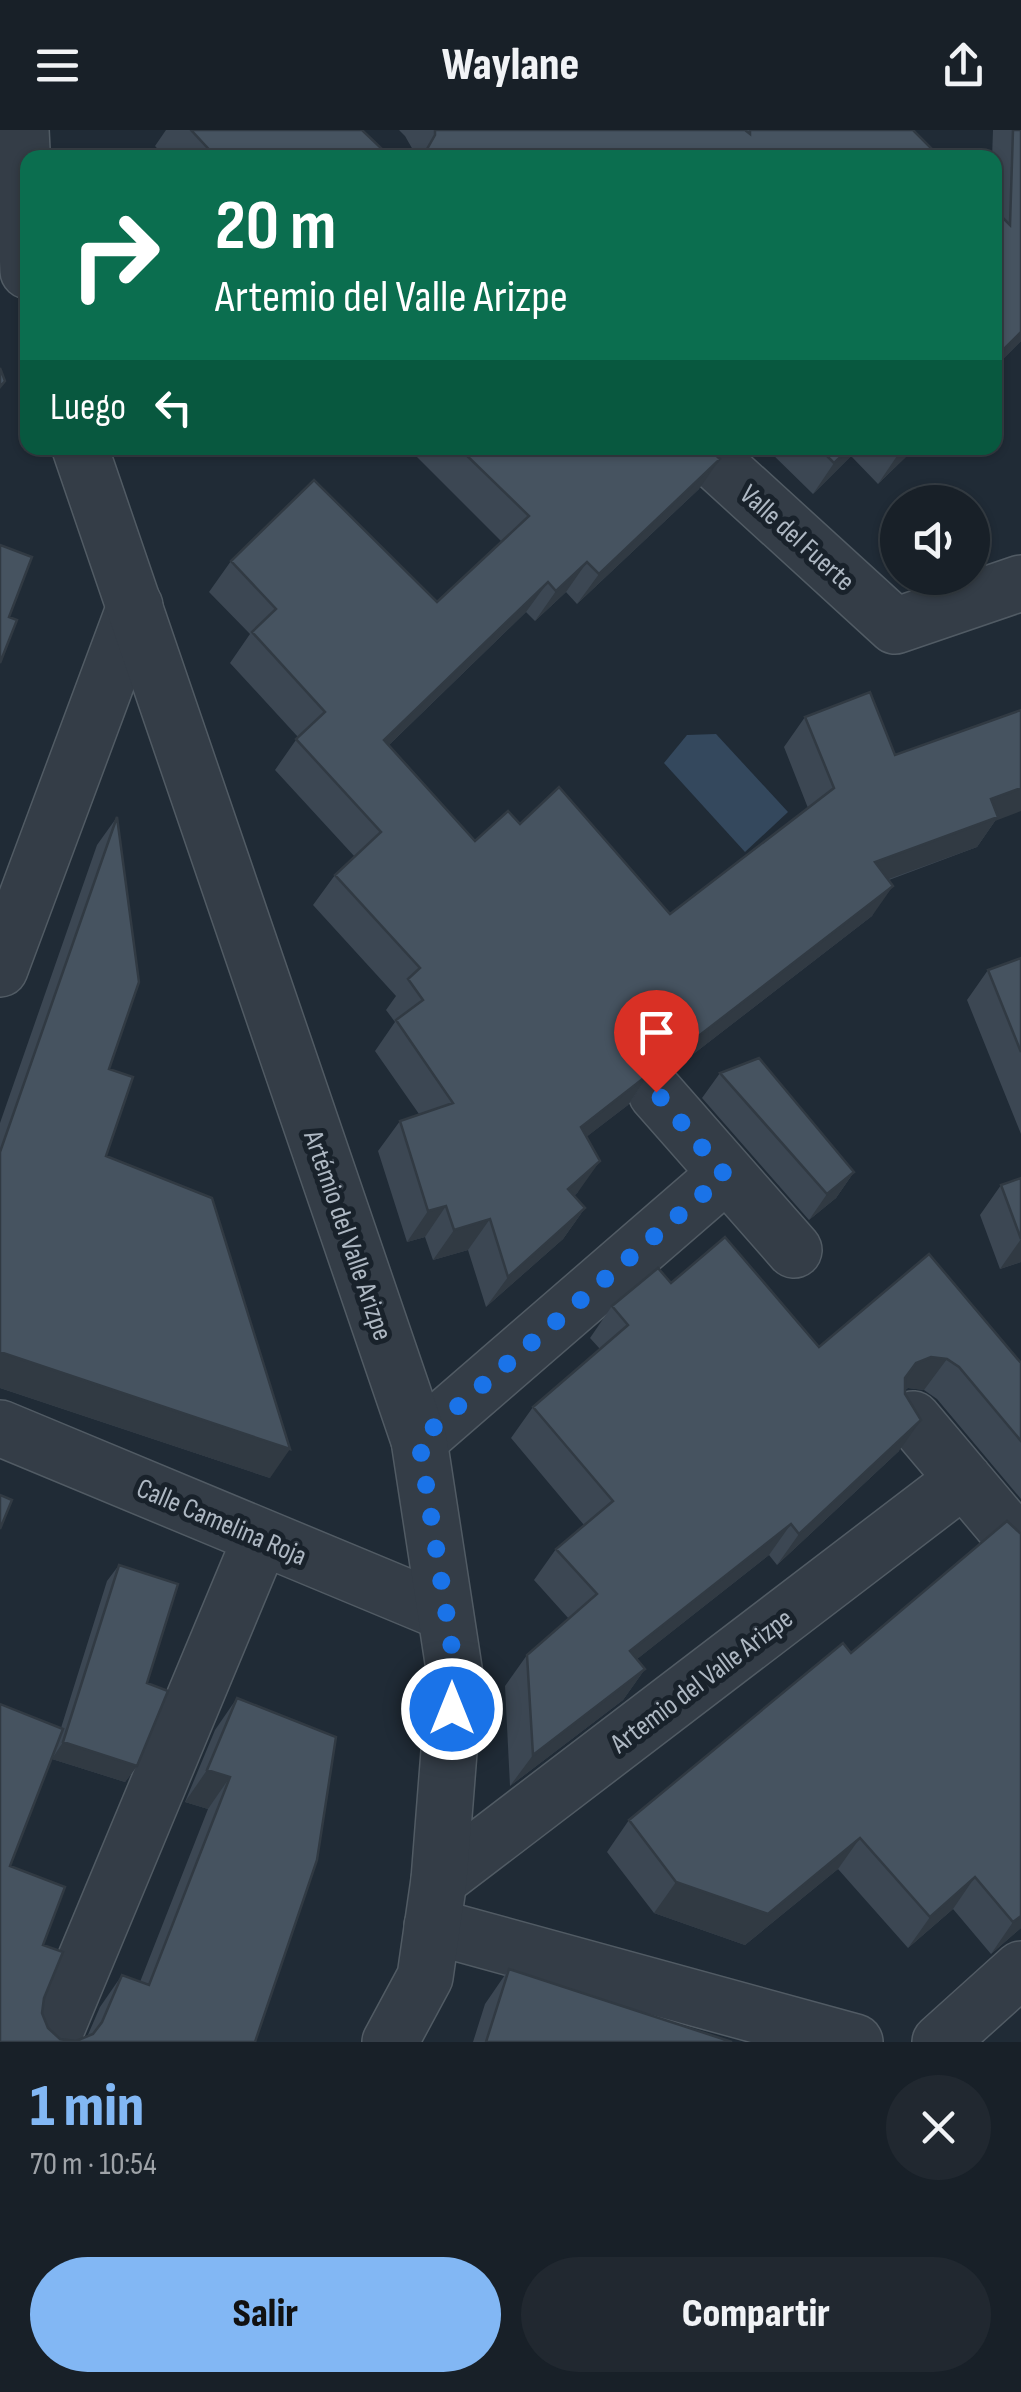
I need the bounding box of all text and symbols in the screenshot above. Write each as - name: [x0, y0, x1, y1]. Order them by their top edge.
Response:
- icon: menu: [30, 38, 85, 93]
- text: Waylane: [442, 38, 579, 93]
- icon: share: [936, 38, 991, 93]
- text: 20 m: [215, 185, 336, 269]
- icon: right: [50, 190, 180, 320]
- text: Artemio del Valle Arizpe: [215, 270, 568, 325]
- icon: left: [146, 380, 201, 435]
- text: Luego: [50, 385, 126, 430]
- street label: Valle del Fuerte: [733, 478, 861, 598]
- map controls: [880, 485, 990, 595]
- button: sound: [880, 485, 990, 595]
- pin: [614, 990, 699, 1093]
- icon: arrive: [629, 1005, 684, 1060]
- street label: Artémio del Valle Arizpe: [296, 1125, 399, 1345]
- street label: Calle Camelina Roja: [131, 1472, 311, 1573]
- street label: Artemio del Valle Arizpe: [603, 1602, 800, 1761]
- position arrow: [400, 1657, 504, 1761]
- text: 1 min: [30, 2071, 144, 2143]
- button: close: [886, 2075, 991, 2180]
- text: 70 m · 10:54: [30, 2145, 157, 2184]
- button: Salir: [30, 2257, 501, 2372]
- button: Compartir: [521, 2257, 991, 2372]

